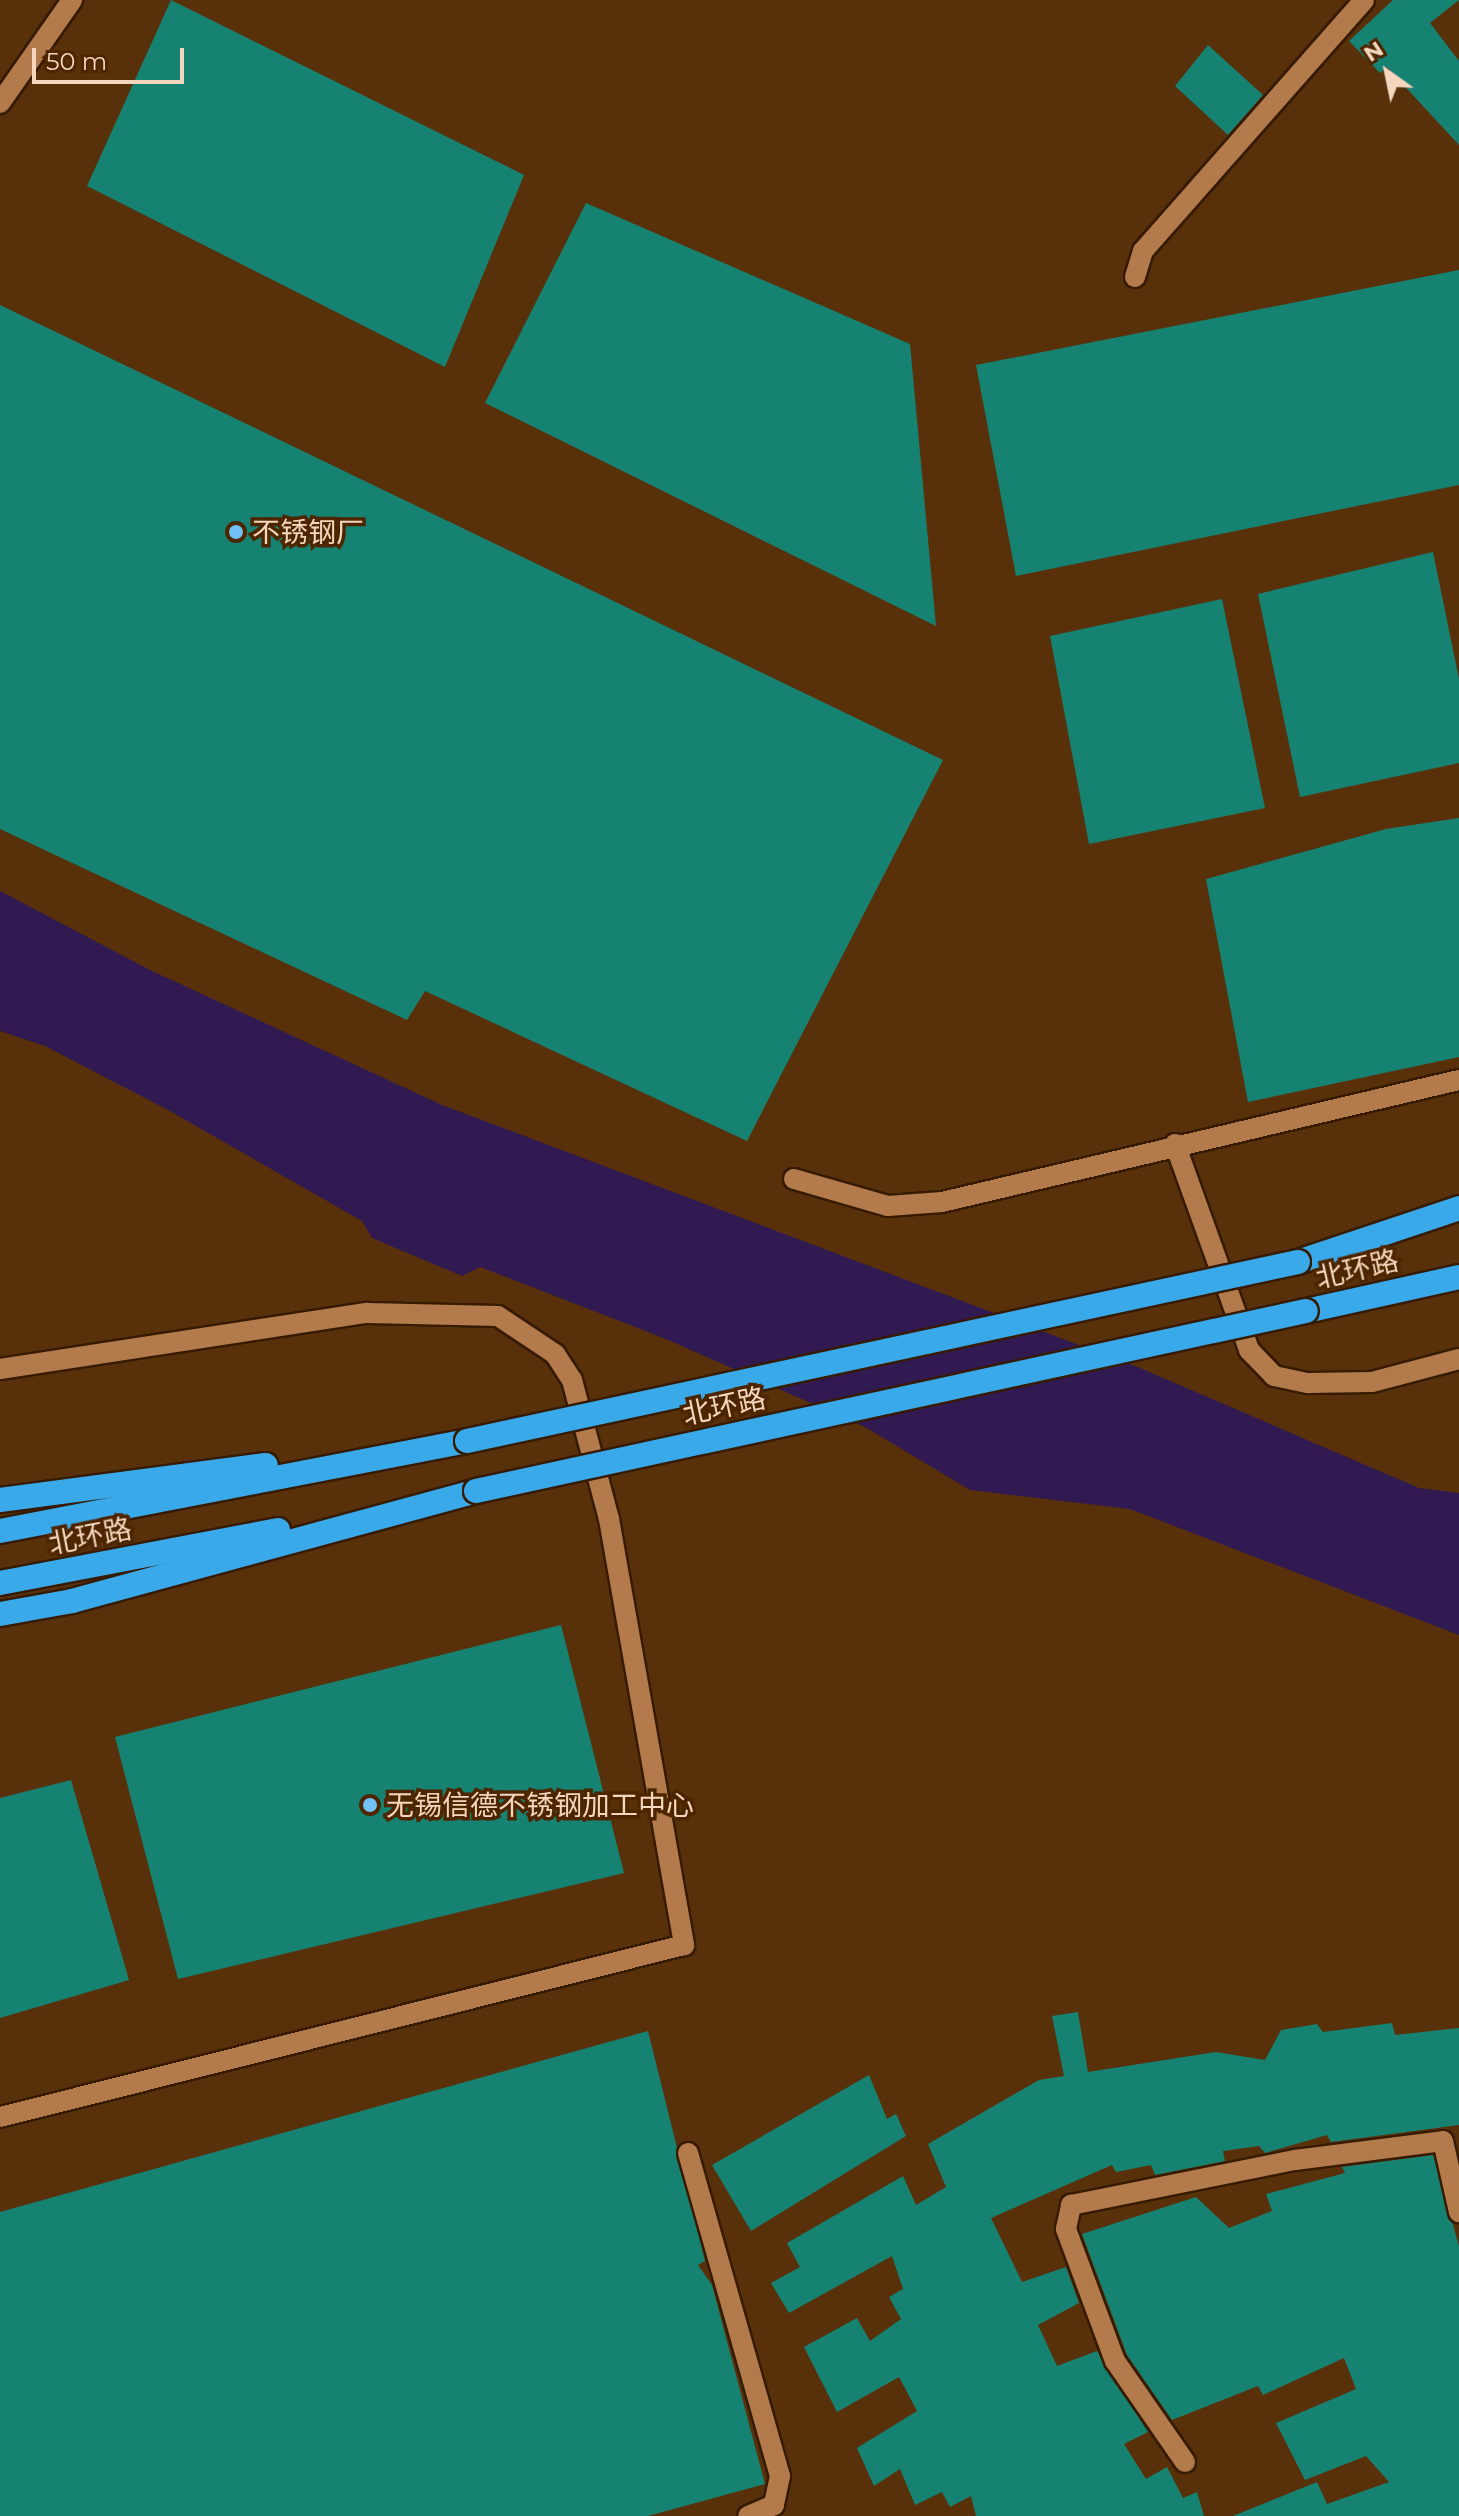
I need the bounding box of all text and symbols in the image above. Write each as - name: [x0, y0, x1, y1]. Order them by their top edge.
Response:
- scale bar: [36, 32, 188, 82]
- north arrow: [1347, 32, 1427, 112]
- text: N: [1359, 35, 1388, 68]
- text: 50 m: [46, 47, 107, 76]
- place label: 不锈钢厂: [252, 515, 364, 549]
- marker: 不锈钢厂: [227, 523, 245, 541]
- street label: 北环路: [1312, 1243, 1402, 1295]
- street label: 北环路: [679, 1381, 769, 1431]
- street label: 北环路: [46, 1511, 134, 1561]
- place label: 无锡信德不锈钢加工中心: [386, 1788, 694, 1822]
- marker: 无锡信德不锈钢加工中心: [361, 1796, 379, 1814]

